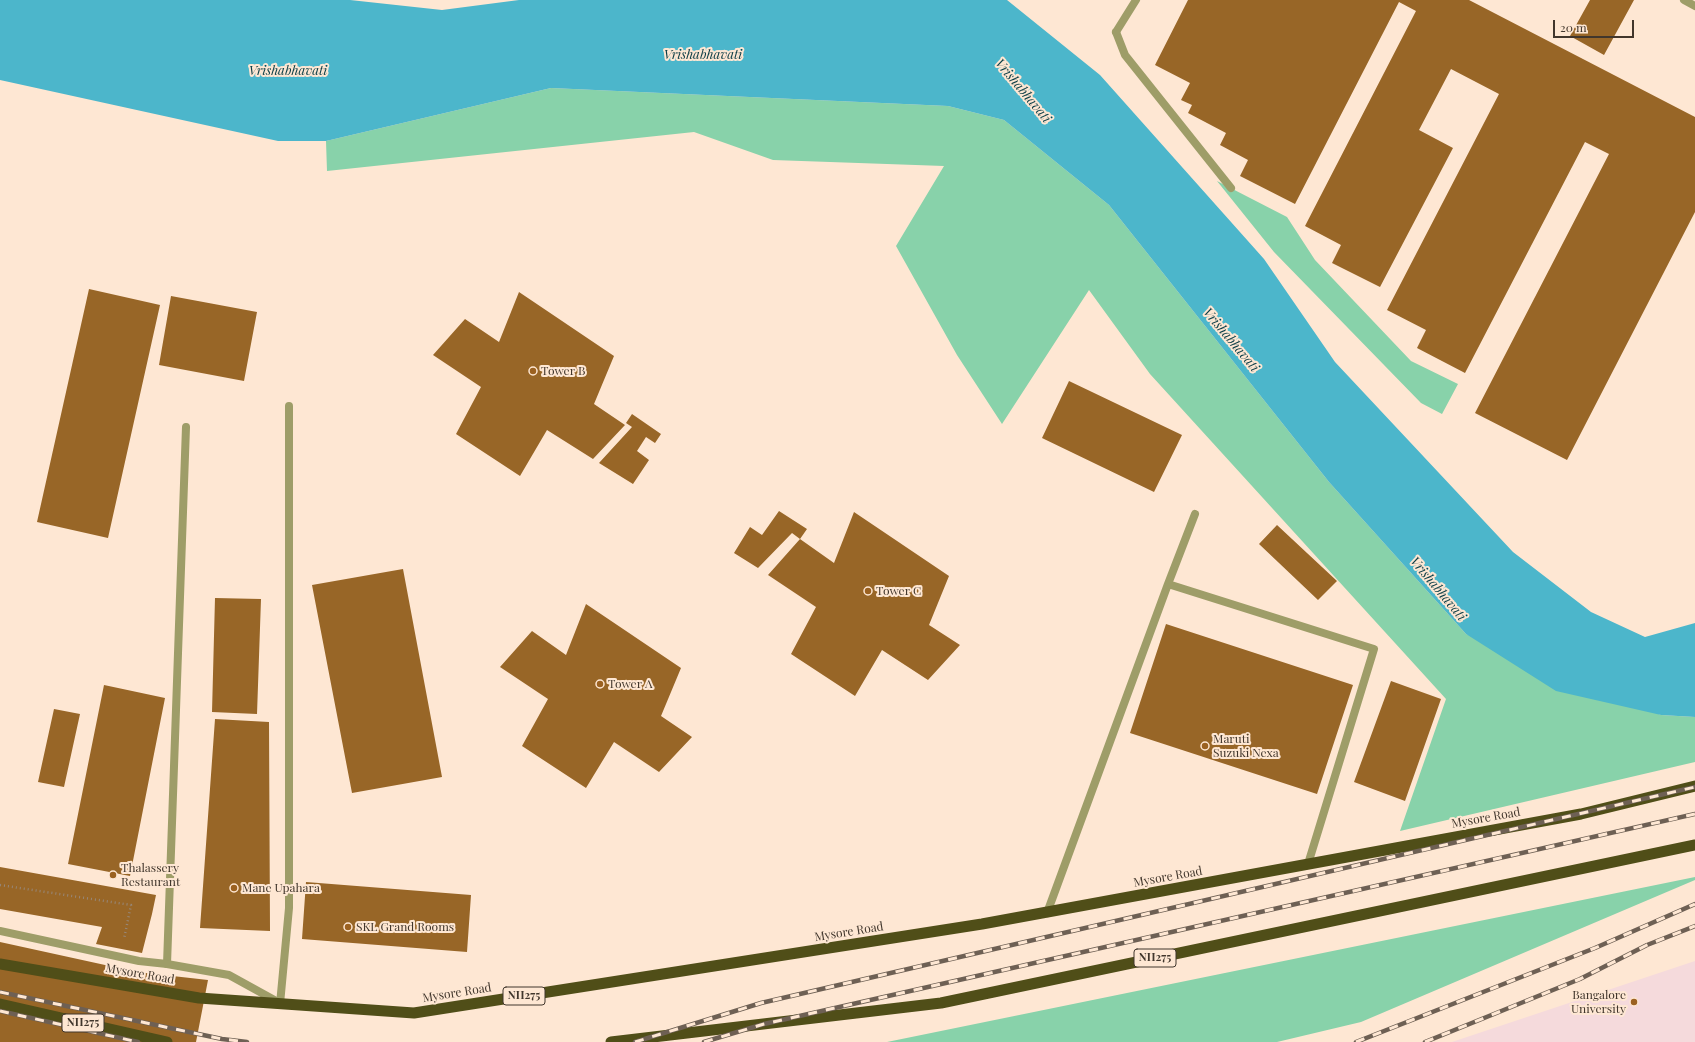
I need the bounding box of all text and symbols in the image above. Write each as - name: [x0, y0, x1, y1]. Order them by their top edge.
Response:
- scale bar: [1555, 12, 1636, 38]
- text: 20 m: [1560, 19, 1587, 35]
- water label: Vrishabhavati: [664, 47, 742, 63]
- water label: Vrishabhavati: [992, 56, 1054, 126]
- water label: Vrishabhavati: [249, 63, 327, 79]
- water label: Vrishabhavati: [1200, 305, 1262, 375]
- place label: Tower B: [541, 364, 585, 378]
- marker: Tower B: [528, 366, 538, 376]
- water label: Vrishabhavati: [1407, 554, 1469, 624]
- place label: Tower C: [876, 584, 921, 598]
- marker: Tower C: [863, 586, 873, 596]
- place label: Tower A: [608, 677, 653, 691]
- marker: Tower A: [595, 679, 605, 689]
- place label: Maruti Suzuki Nexa: [1213, 732, 1279, 760]
- marker: Maruti Suzuki Nexa: [1200, 741, 1210, 751]
- street label: Mysore Road: [1450, 805, 1522, 831]
- place label: Thalassery Restaurant: [121, 861, 180, 889]
- street label: Mysore Road: [1132, 864, 1204, 890]
- marker: Thalassery Restaurant: [108, 870, 118, 880]
- place label: Mane Upahara: [242, 881, 320, 895]
- marker: Mane Upahara: [229, 883, 239, 893]
- street label: Mysore Road: [813, 919, 885, 945]
- place label: SKL Grand Rooms: [356, 920, 454, 934]
- marker: SKL Grand Rooms: [343, 922, 353, 932]
- road number: NH275: [1134, 949, 1176, 967]
- street label: Mysore Road: [104, 961, 176, 987]
- street label: Mysore Road: [421, 980, 493, 1006]
- road number: NH275: [503, 987, 545, 1005]
- place label: Bangalore University: [1571, 988, 1626, 1016]
- marker: Bangalore University: [1629, 997, 1639, 1007]
- road number: NH275: [62, 1014, 104, 1032]

